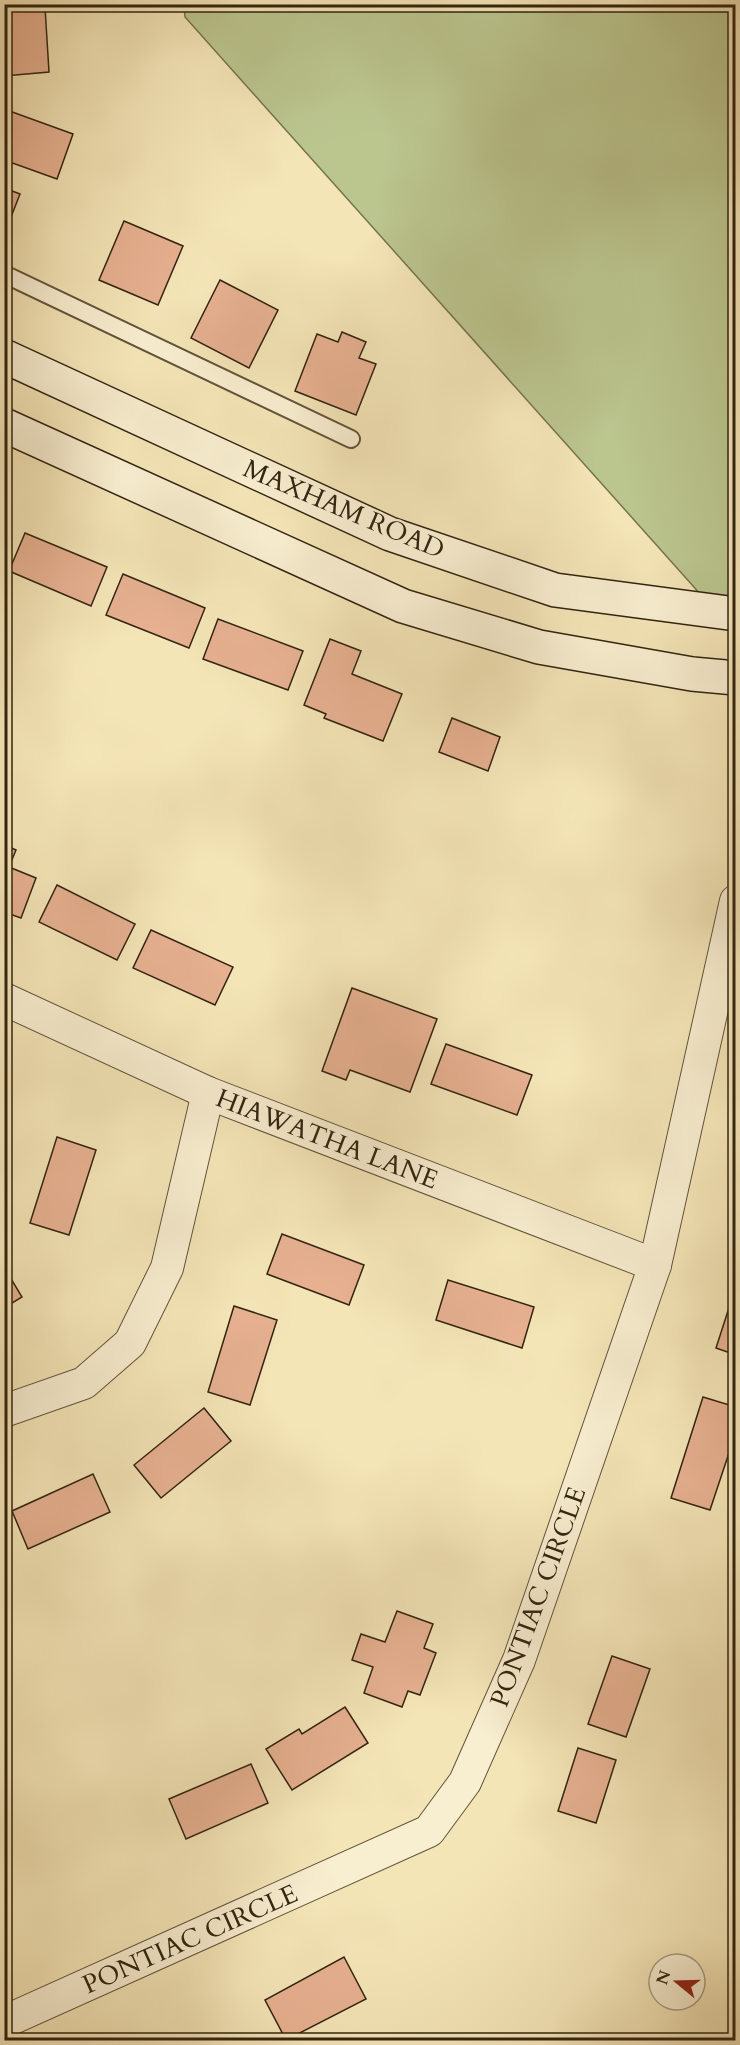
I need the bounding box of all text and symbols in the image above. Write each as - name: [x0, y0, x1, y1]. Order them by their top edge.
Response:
- street label: MAXHAM ROAD: [238, 451, 450, 567]
- street label: HIAWATHA LANE: [211, 1081, 443, 1197]
- street label: PONTIAC CIRCLE: [482, 1482, 594, 1712]
- street label: PONTIAC CIRCLE: [77, 1876, 303, 2002]
- north arrow: [647, 1952, 707, 2012]
- text: N: [651, 1967, 676, 1988]

